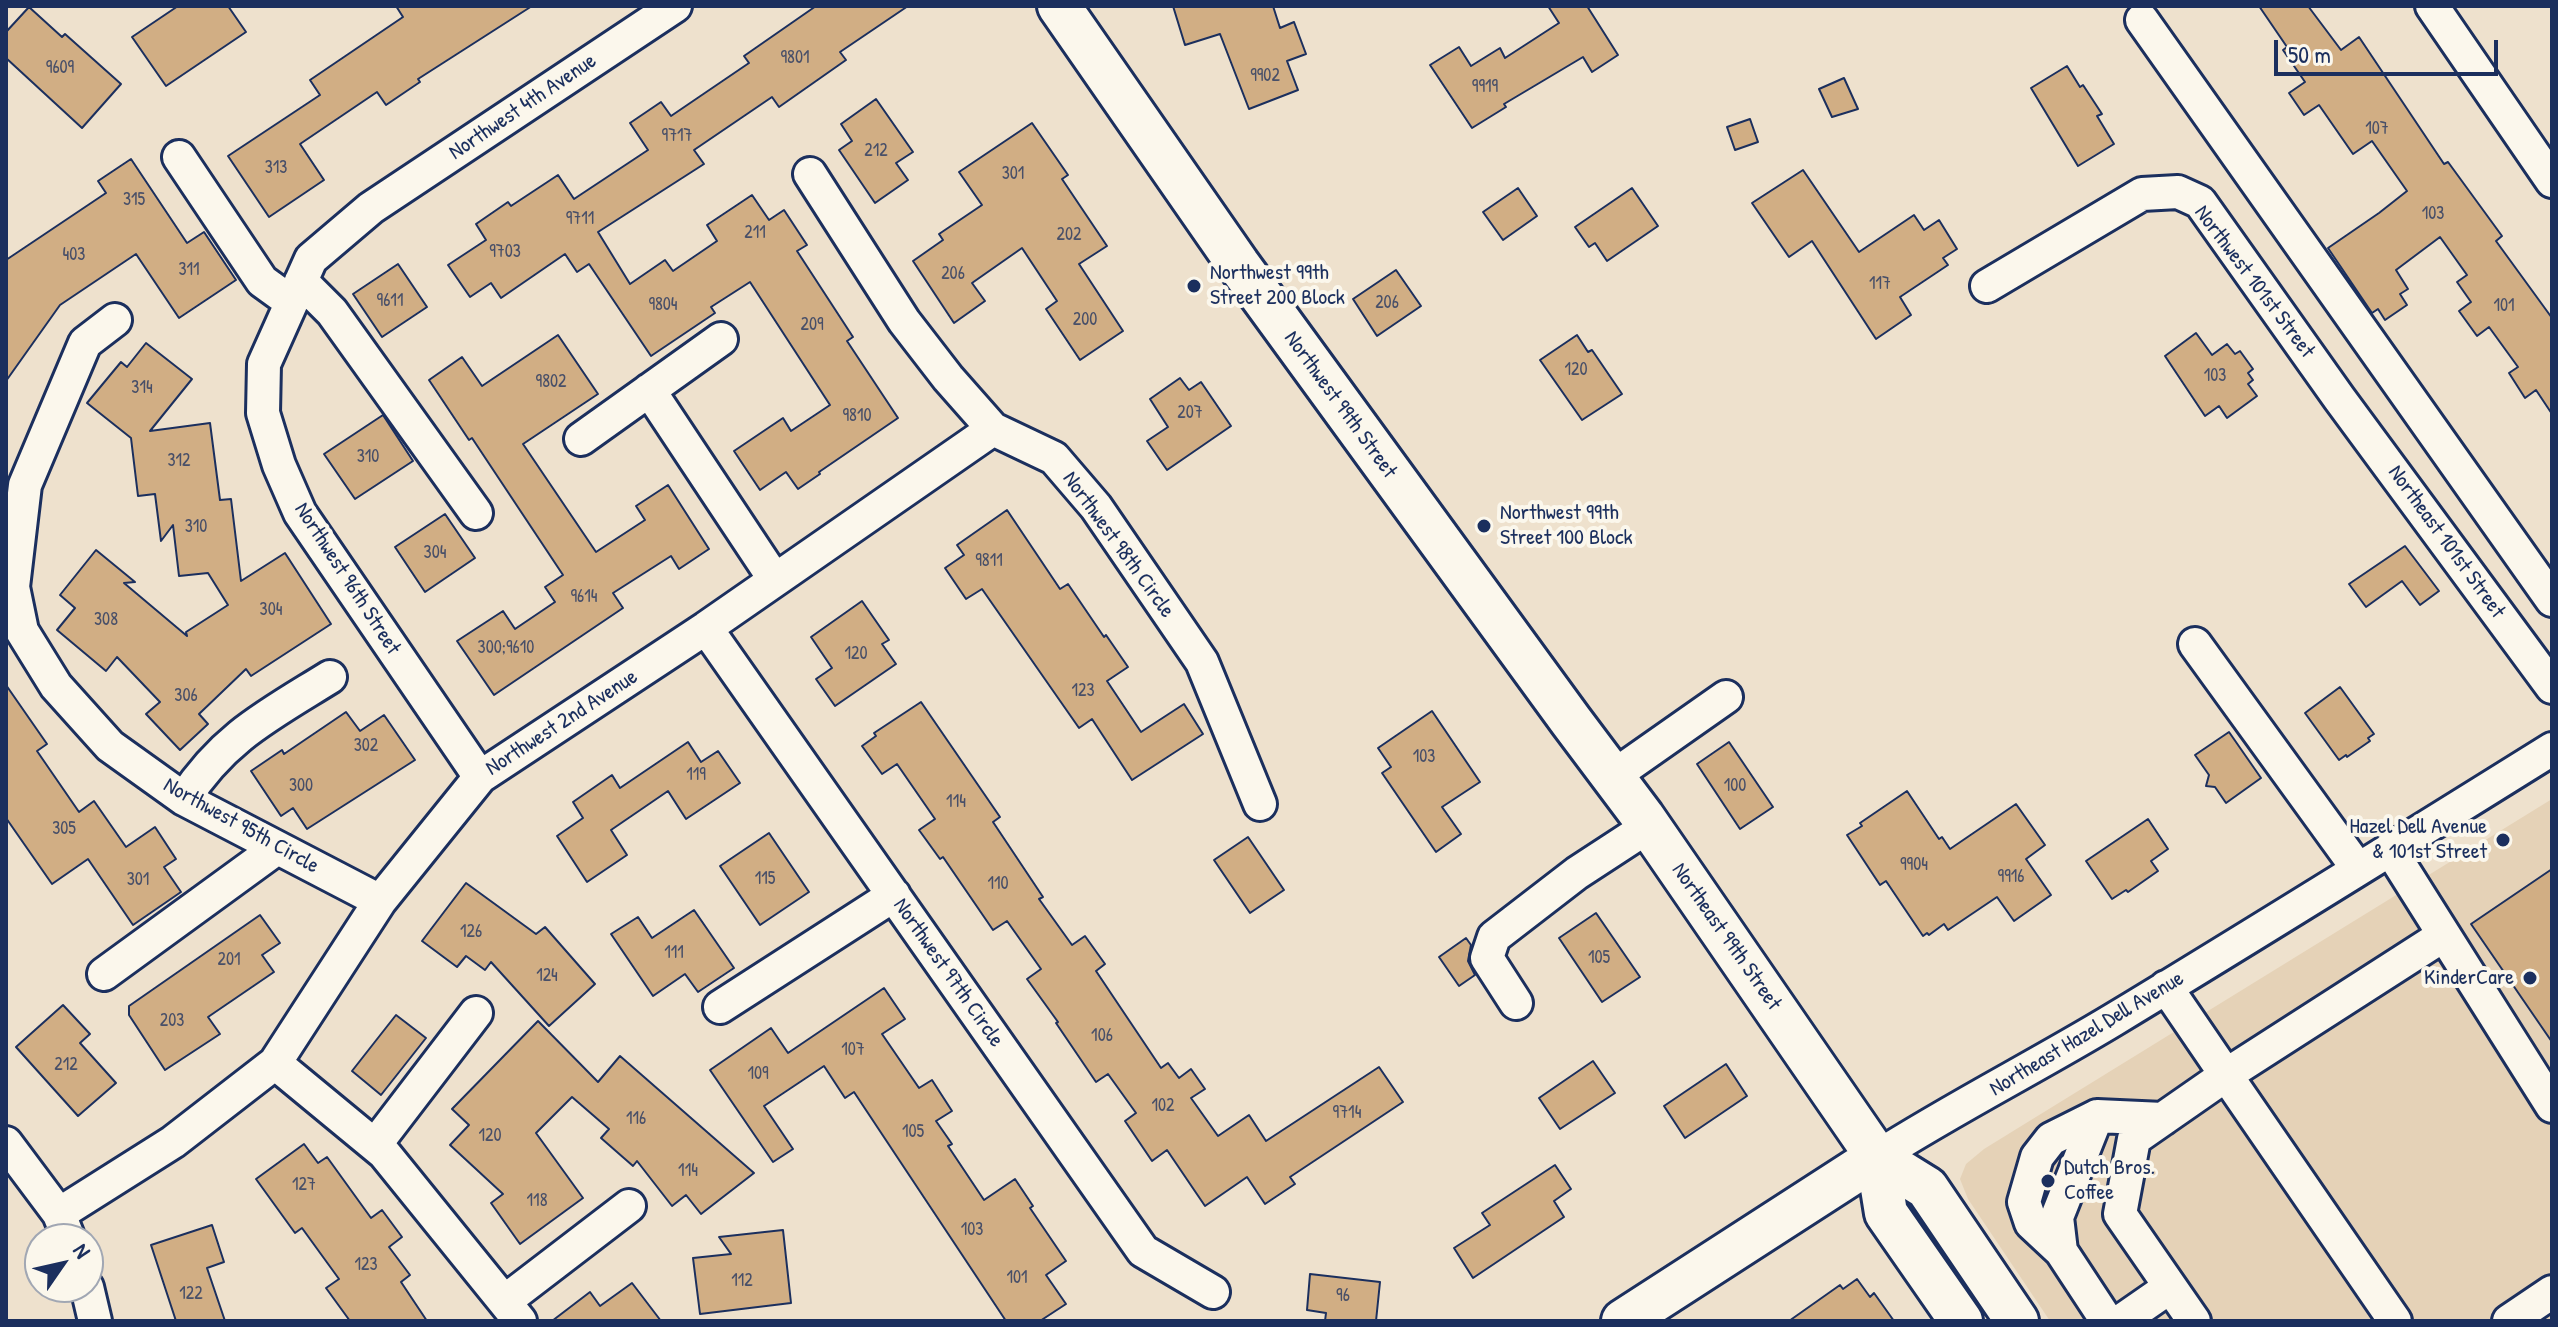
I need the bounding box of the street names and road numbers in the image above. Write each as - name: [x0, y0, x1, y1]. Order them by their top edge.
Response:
- street label: Northwest 4th Avenue: [444, 48, 602, 166]
- street label: Northwest 101st Street: [2188, 201, 2320, 363]
- street label: Northwest 99th Street: [1278, 326, 1402, 484]
- street label: Northeast 101st Street: [2382, 460, 2510, 624]
- street label: Northwest 98th Circle: [1056, 467, 1180, 623]
- street label: Northwest 96th Street: [288, 498, 406, 660]
- street label: Northwest 2nd Avenue: [481, 664, 643, 782]
- street label: Northwest 95th Circle: [159, 772, 323, 880]
- street label: Northeast 99th Street: [1665, 858, 1787, 1016]
- street label: Northwest 97th Circle: [887, 894, 1009, 1052]
- street label: Northeast Hazel Dell Avenue: [1985, 966, 2189, 1102]

